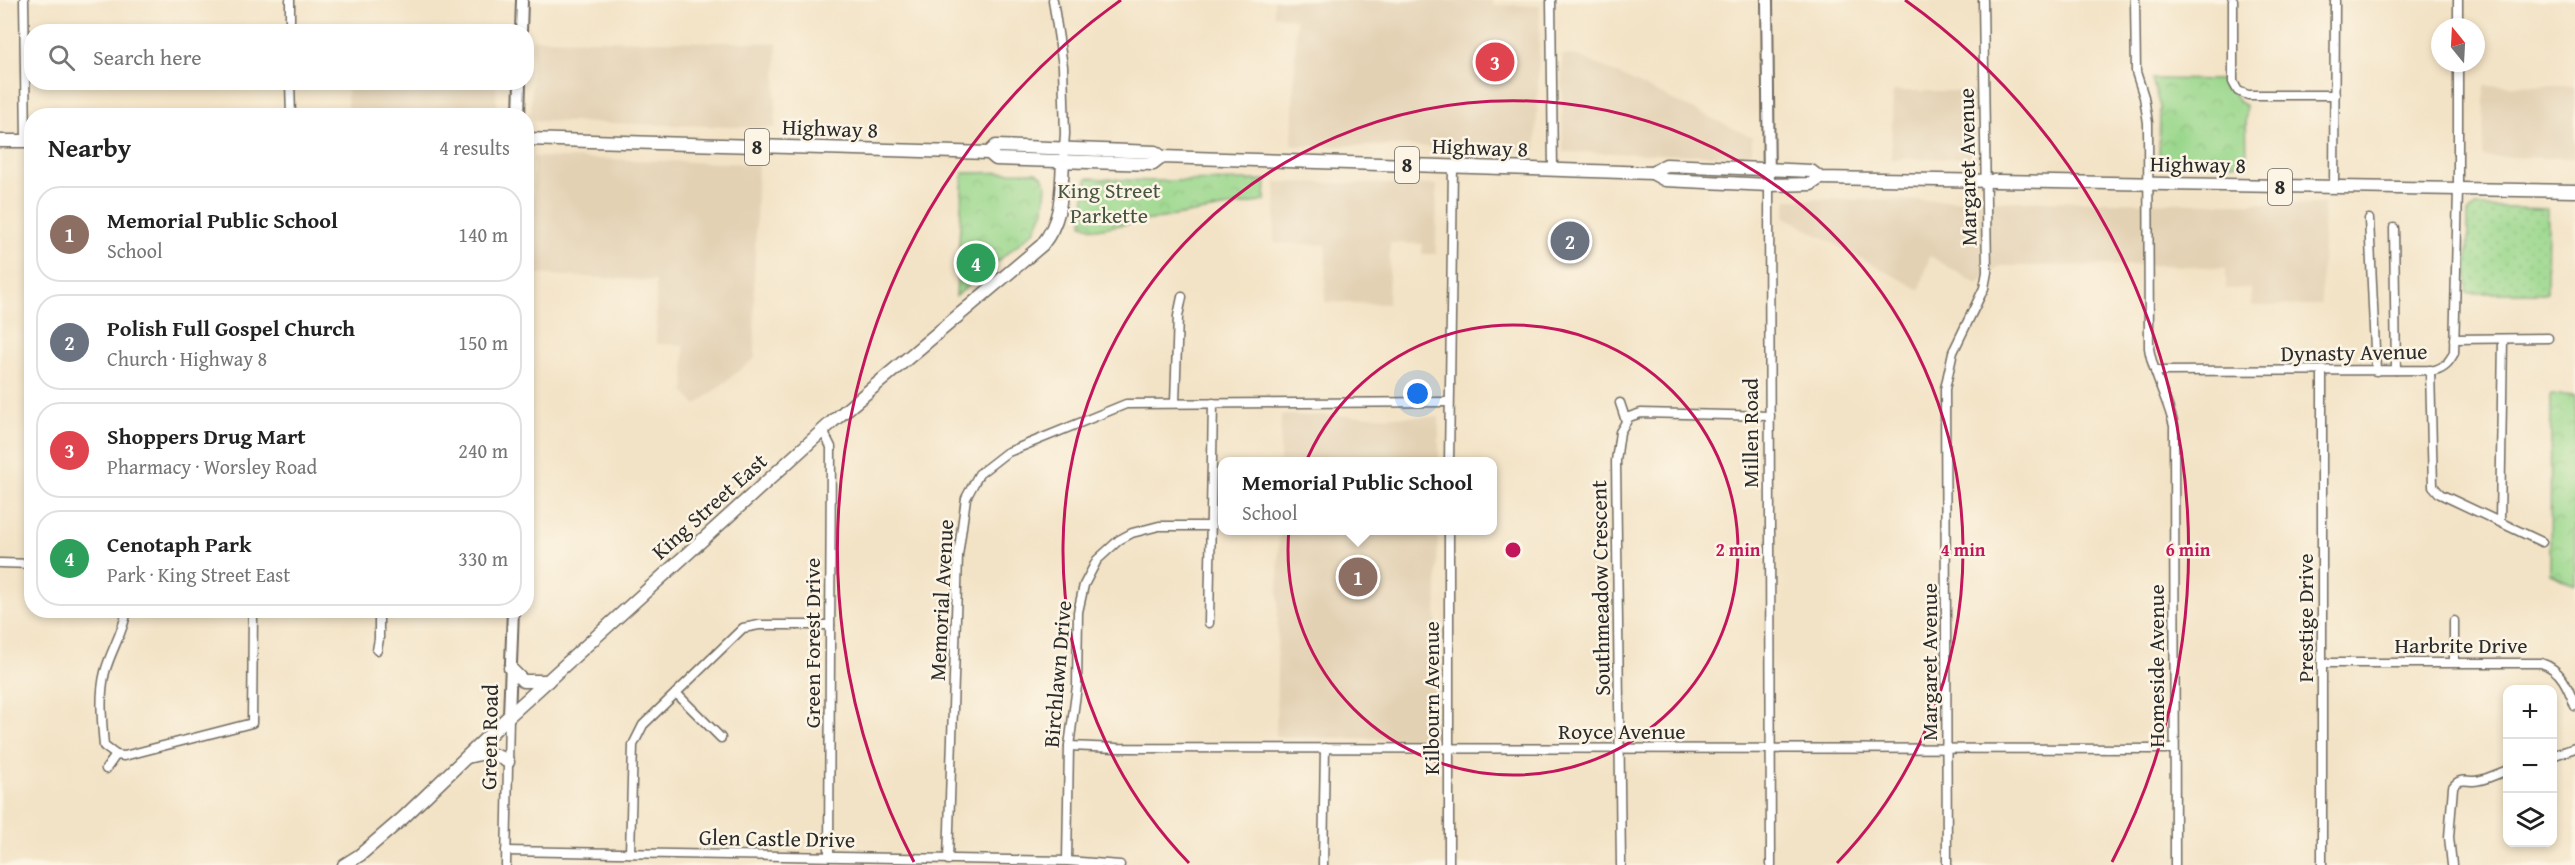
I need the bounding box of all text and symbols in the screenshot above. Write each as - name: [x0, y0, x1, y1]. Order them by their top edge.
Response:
- north arrow: [2431, 18, 2485, 72]
- search box: [24, 24, 534, 90]
- pin: 3: [1476, 40, 1514, 84]
- icon: search: [45, 41, 78, 74]
- text: Search here: [93, 41, 202, 73]
- street label: Margaret Avenue: [1950, 88, 1984, 246]
- street label: Highway 8: [781, 110, 879, 146]
- text: Nearby: [48, 128, 131, 167]
- road number: 8: [745, 129, 769, 165]
- street label: Highway 8: [1431, 129, 1529, 165]
- text: 4 results: [439, 133, 510, 162]
- road number: 8: [1395, 147, 1419, 183]
- street label: Highway 8: [2150, 147, 2246, 181]
- road number: 8: [2268, 169, 2292, 205]
- park label: King Street Parkette: [1058, 174, 1161, 231]
- text: Memorial Public School: [107, 204, 338, 236]
- pin: 2: [1550, 218, 1590, 264]
- text: 1: [64, 220, 75, 249]
- text: 140 m: [458, 220, 508, 249]
- text: School: [107, 236, 163, 265]
- pin: 4: [956, 240, 996, 286]
- text: Polish Full Gospel Church: [107, 312, 355, 344]
- text: 2: [64, 328, 75, 357]
- text: 150 m: [458, 328, 508, 357]
- street label: Dynasty Avenue: [2280, 335, 2428, 369]
- text: Church · Highway 8: [107, 344, 267, 373]
- street label: Millen Road: [1734, 378, 1766, 488]
- your location: [1403, 379, 1432, 408]
- text: Shoppers Drug Mart: [107, 420, 306, 452]
- text: 3: [64, 436, 75, 465]
- text: 240 m: [458, 436, 508, 465]
- street label: King Street East: [644, 445, 774, 567]
- text: Pharmacy · Worsley Road: [107, 452, 317, 481]
- popup: [1218, 457, 1497, 535]
- text: Memorial Public School: [1242, 466, 1473, 498]
- street label: Southmeadow Crescent: [1582, 480, 1618, 696]
- text: School: [1242, 498, 1298, 527]
- street label: Memorial Avenue: [921, 518, 961, 682]
- text: Cenotaph Park: [107, 528, 252, 560]
- text: 2 min: [1716, 536, 1761, 563]
- text: 4 min: [1941, 536, 1986, 563]
- text: 6 min: [2166, 536, 2211, 563]
- centre of rings: [1503, 540, 1523, 560]
- text: 4: [64, 544, 75, 573]
- text: 330 m: [458, 544, 508, 573]
- street label: Prestige Drive: [2289, 553, 2321, 683]
- pin: 1: [1338, 554, 1378, 600]
- street label: Green Forest Drive: [796, 558, 828, 728]
- text: Park · King Street East: [107, 560, 290, 589]
- street label: Margaret Avenue: [1913, 583, 1945, 741]
- street label: Homeside Avenue: [2140, 584, 2172, 748]
- street label: Birchlawn Drive: [1035, 599, 1079, 749]
- street label: Kilbourn Avenue: [1415, 621, 1447, 775]
- street label: Harbrite Drive: [2395, 629, 2528, 661]
- street label: Green Road: [472, 684, 506, 790]
- map controls: [2503, 685, 2557, 847]
- button: +: [2503, 685, 2557, 739]
- street label: Royce Avenue: [1558, 715, 1686, 747]
- button: −: [2503, 739, 2557, 793]
- button: layers: [2503, 793, 2557, 847]
- street label: Glen Castle Drive: [699, 821, 855, 855]

